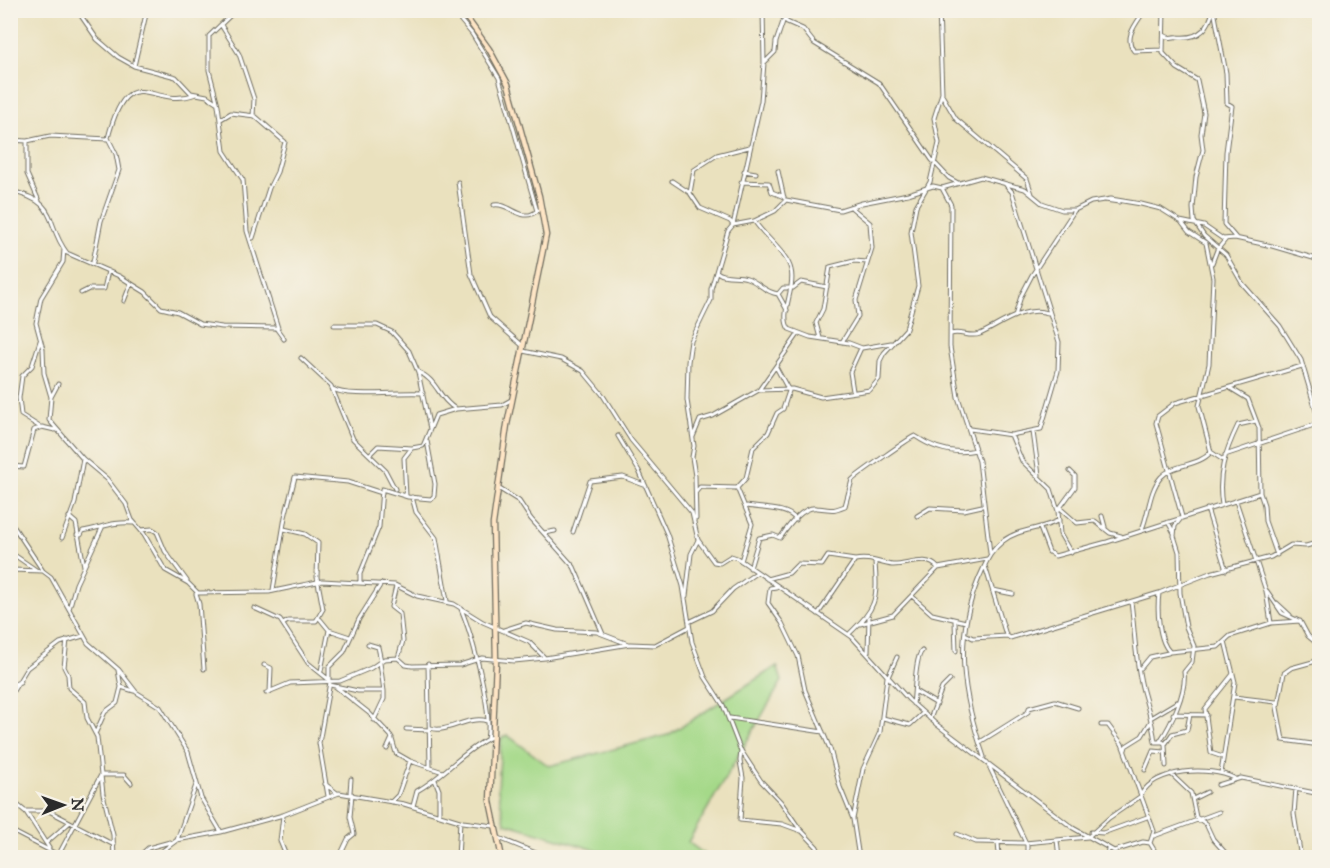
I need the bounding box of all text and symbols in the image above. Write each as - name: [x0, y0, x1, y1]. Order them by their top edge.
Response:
- north arrow: [33, 775, 93, 835]
- text: N: [68, 798, 87, 812]

